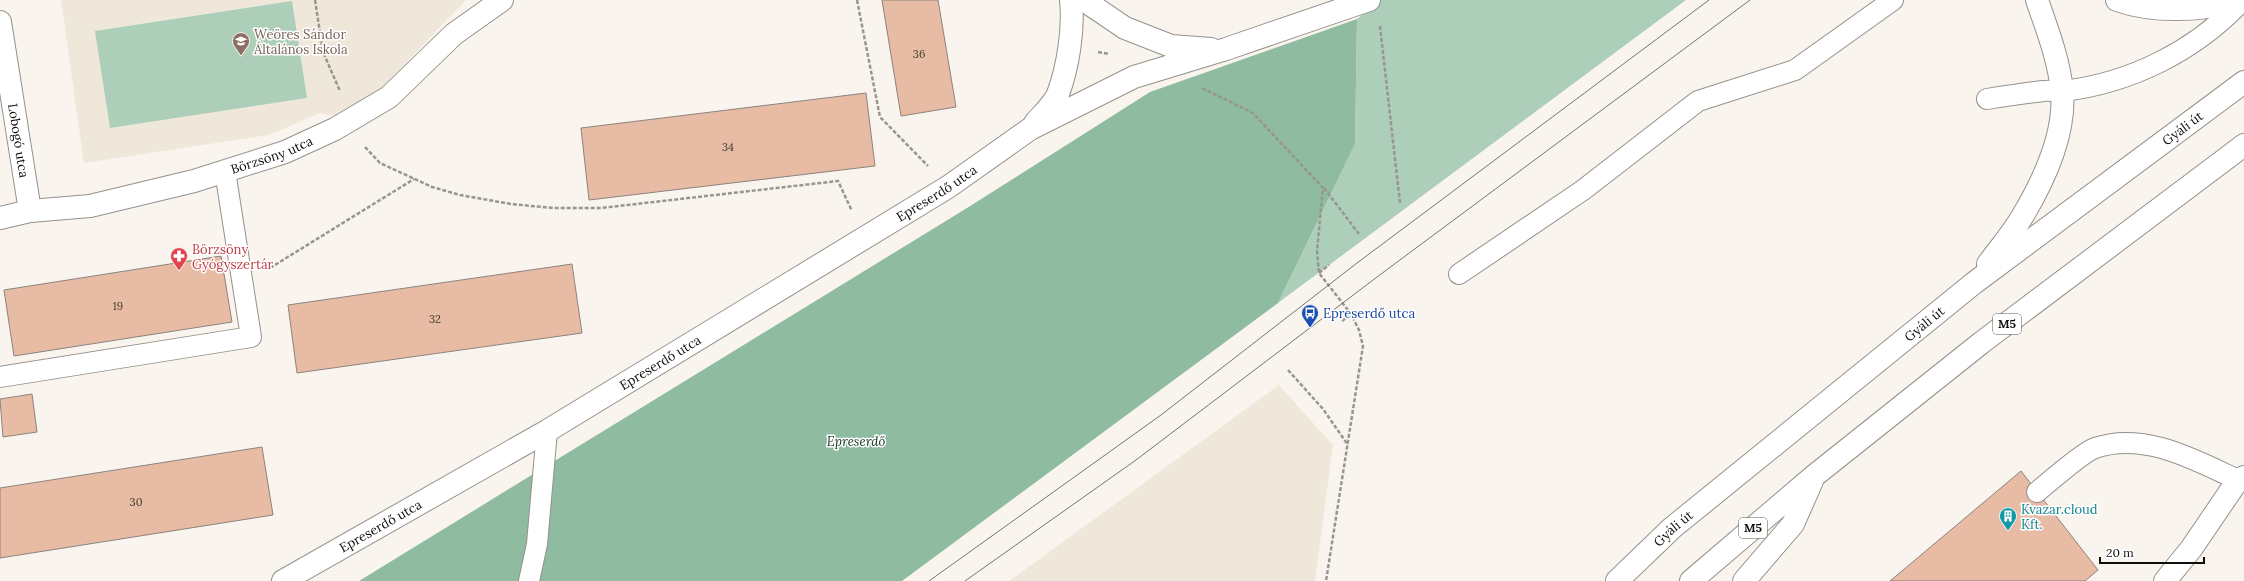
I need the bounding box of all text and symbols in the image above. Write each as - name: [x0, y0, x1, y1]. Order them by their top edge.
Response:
- place label: Weöres Sándor Általános Iskola: [253, 26, 348, 58]
- school or university icon: Weöres Sándor Általános Iskola: [231, 31, 251, 56]
- house number: 36: [913, 47, 925, 61]
- street label: Lobogó utca: [4, 102, 33, 179]
- street label: Gyáli út: [2159, 107, 2207, 149]
- street label: Börzsöny utca: [229, 132, 316, 178]
- house number: 34: [722, 140, 734, 154]
- street label: Epreserdő utca: [893, 161, 980, 225]
- place label: Börzsöny Gyógyszertár: [192, 241, 274, 273]
- pharmacy icon: Börzsöny Gyógyszertár: [169, 246, 189, 271]
- house number: 19: [113, 299, 123, 313]
- street label: Gyáli út: [1901, 302, 1948, 345]
- bus stop icon: Epreserdő utca: [1300, 303, 1320, 328]
- place label: Epreserdő utca: [1323, 305, 1415, 322]
- house number: 32: [429, 312, 441, 326]
- road number: M5: [1993, 314, 2021, 334]
- street label: Epreserdő utca: [617, 331, 704, 394]
- park label: Epreserdő: [827, 433, 886, 450]
- house number: 30: [130, 495, 143, 509]
- street label: Epreserdő utca: [336, 496, 425, 556]
- place label: Kvazar.cloud Kft.: [2021, 501, 2098, 533]
- building icon: Kvazar.cloud Kft.: [1998, 506, 2018, 531]
- street label: Gyáli út: [1650, 507, 1696, 550]
- road number: M5: [1739, 518, 1767, 538]
- scale bar: [2100, 539, 2204, 565]
- text: 20 m: [2106, 545, 2134, 560]

